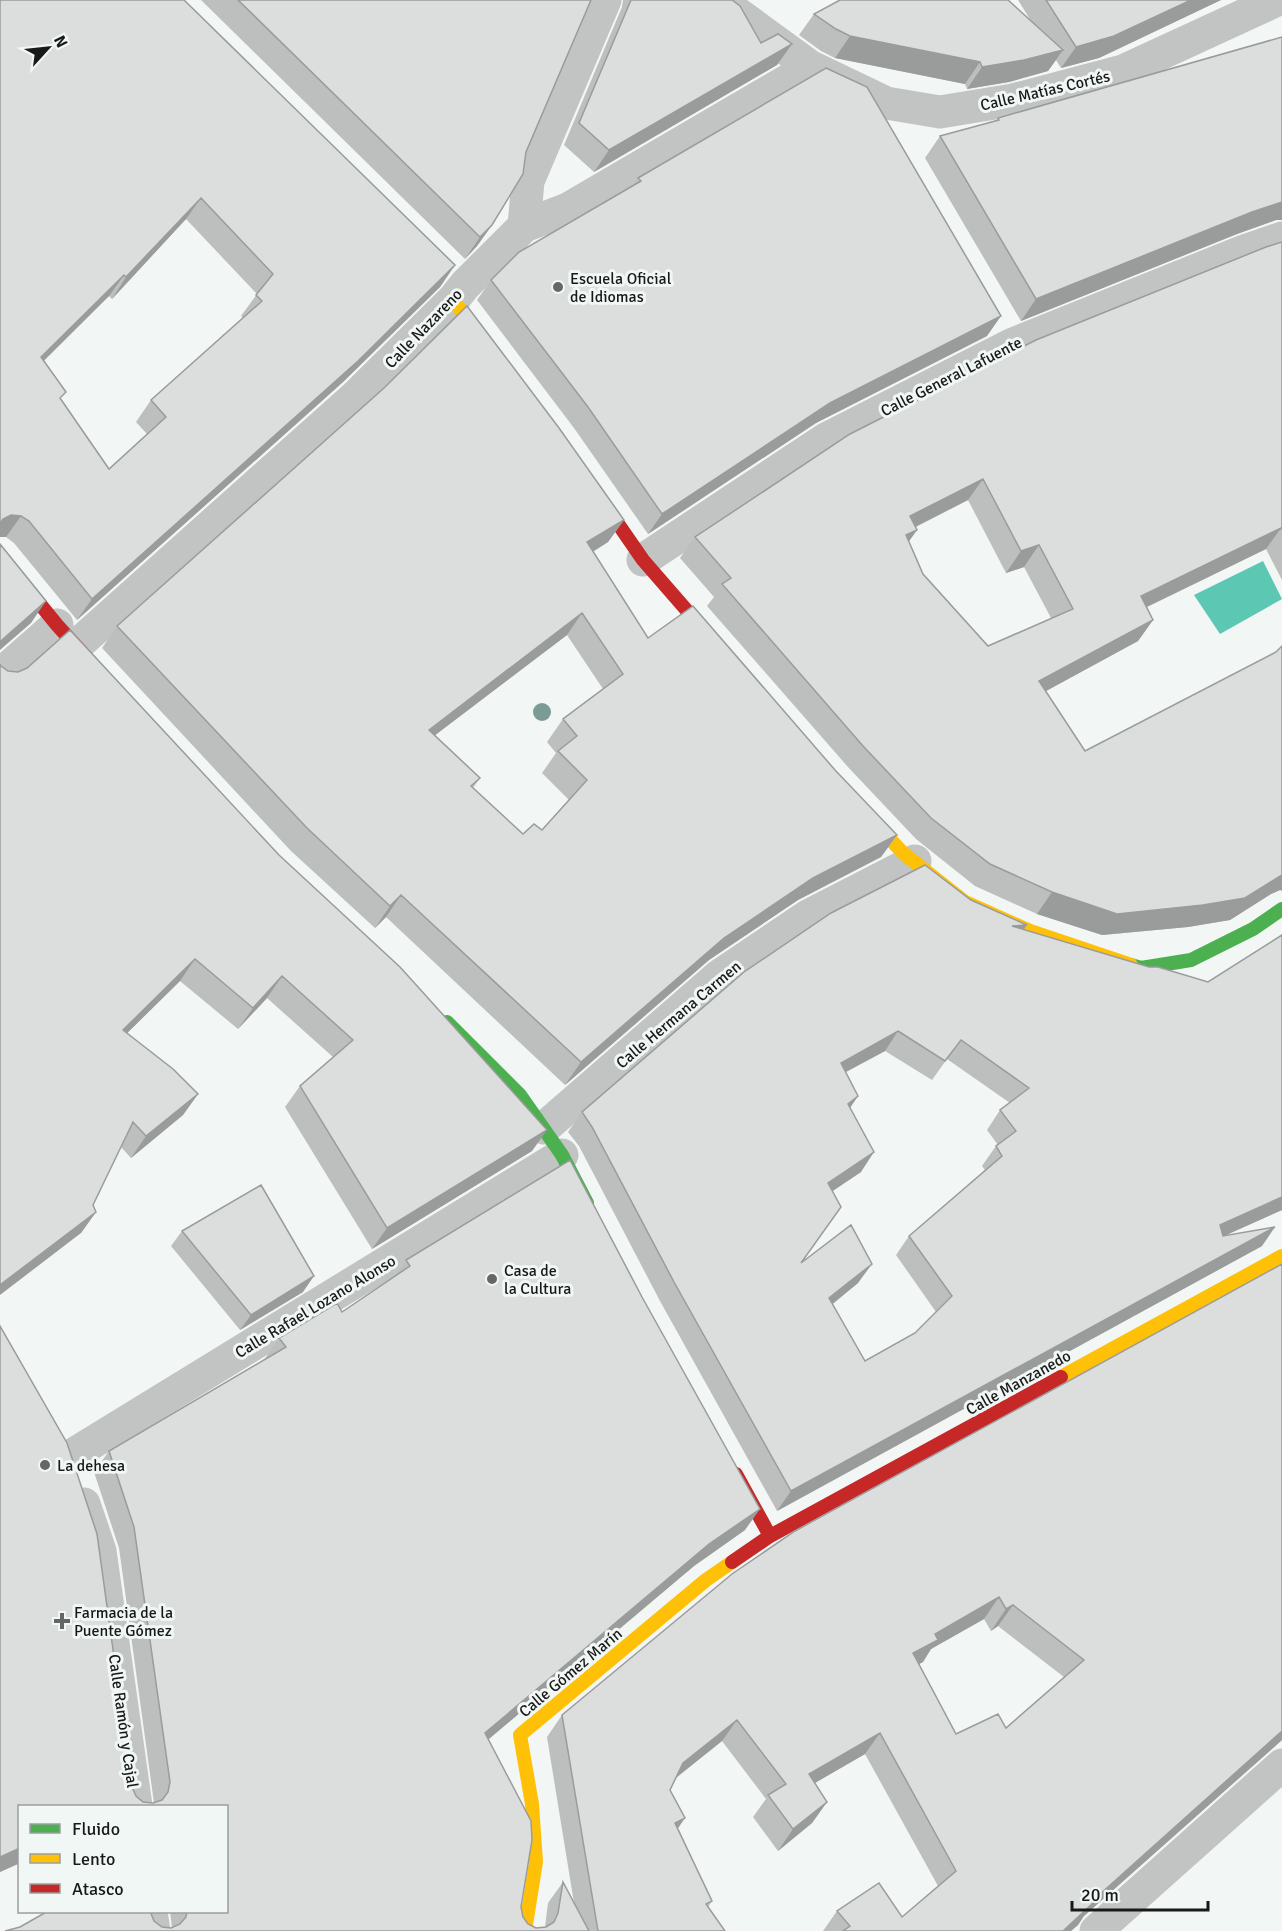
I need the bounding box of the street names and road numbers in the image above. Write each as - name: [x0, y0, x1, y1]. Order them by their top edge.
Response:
- street label: Calle Matías Cortés: [978, 66, 1112, 116]
- street label: Calle Nazareno: [381, 285, 467, 373]
- street label: Calle General Lafuente: [877, 333, 1025, 421]
- street label: Calle Hermana Carmen: [612, 957, 745, 1073]
- street label: Calle Rafael Lozano Alonso: [232, 1251, 399, 1363]
- street label: Calle Manzanedo: [963, 1346, 1074, 1420]
- street label: Calle Gómez Marín: [515, 1624, 626, 1722]
- street label: Calle Ramón y Cajal: [104, 1653, 142, 1790]

